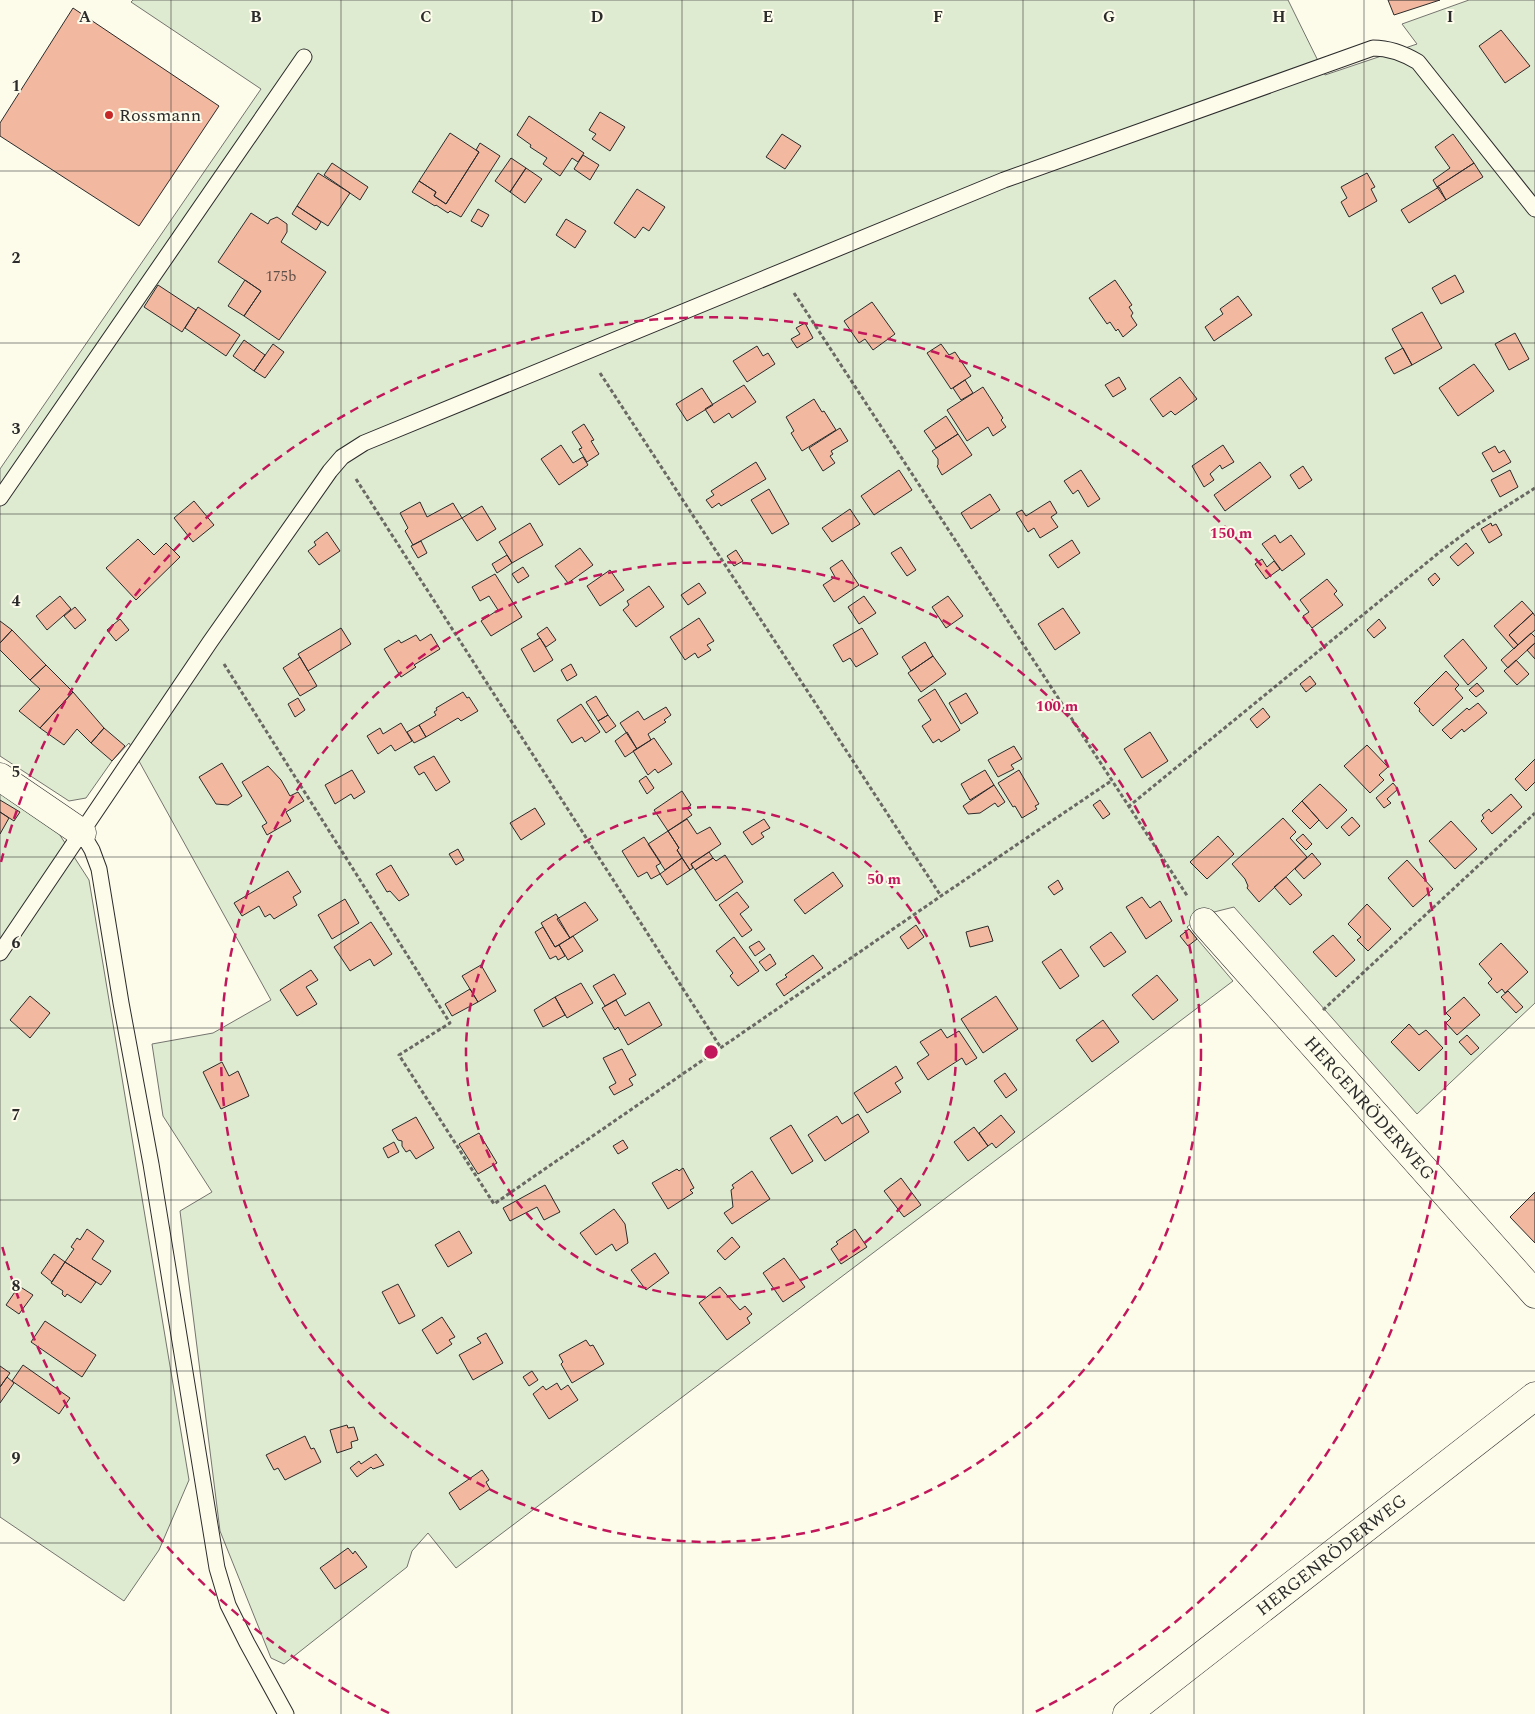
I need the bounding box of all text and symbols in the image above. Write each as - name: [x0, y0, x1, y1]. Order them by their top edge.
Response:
- text: A: [79, 5, 92, 29]
- text: B: [250, 5, 262, 29]
- text: C: [420, 5, 432, 29]
- text: D: [591, 5, 604, 29]
- text: E: [763, 5, 773, 29]
- text: F: [933, 5, 943, 29]
- text: G: [1103, 5, 1115, 29]
- text: H: [1272, 5, 1286, 29]
- text: I: [1447, 5, 1453, 29]
- text: 1: [12, 74, 20, 98]
- place label: Rossmann: [119, 102, 201, 129]
- marker: Rossmann: [103, 109, 115, 121]
- text: 2: [12, 246, 21, 270]
- house number: 175b: [266, 265, 296, 288]
- text: 3: [12, 417, 21, 441]
- text: 150 m: [1210, 522, 1253, 545]
- text: 4: [12, 589, 21, 613]
- text: 100 m: [1036, 695, 1079, 718]
- text: 5: [12, 760, 20, 784]
- text: 50 m: [867, 868, 902, 891]
- text: 6: [12, 931, 21, 955]
- street label: HERGENRÖDERWEG: [1298, 1030, 1441, 1186]
- centre of rings: [702, 1043, 720, 1061]
- text: 7: [12, 1103, 21, 1127]
- text: 8: [12, 1274, 21, 1298]
- text: 9: [12, 1446, 21, 1470]
- street label: HERGENRÖDERWEG: [1250, 1488, 1413, 1623]

